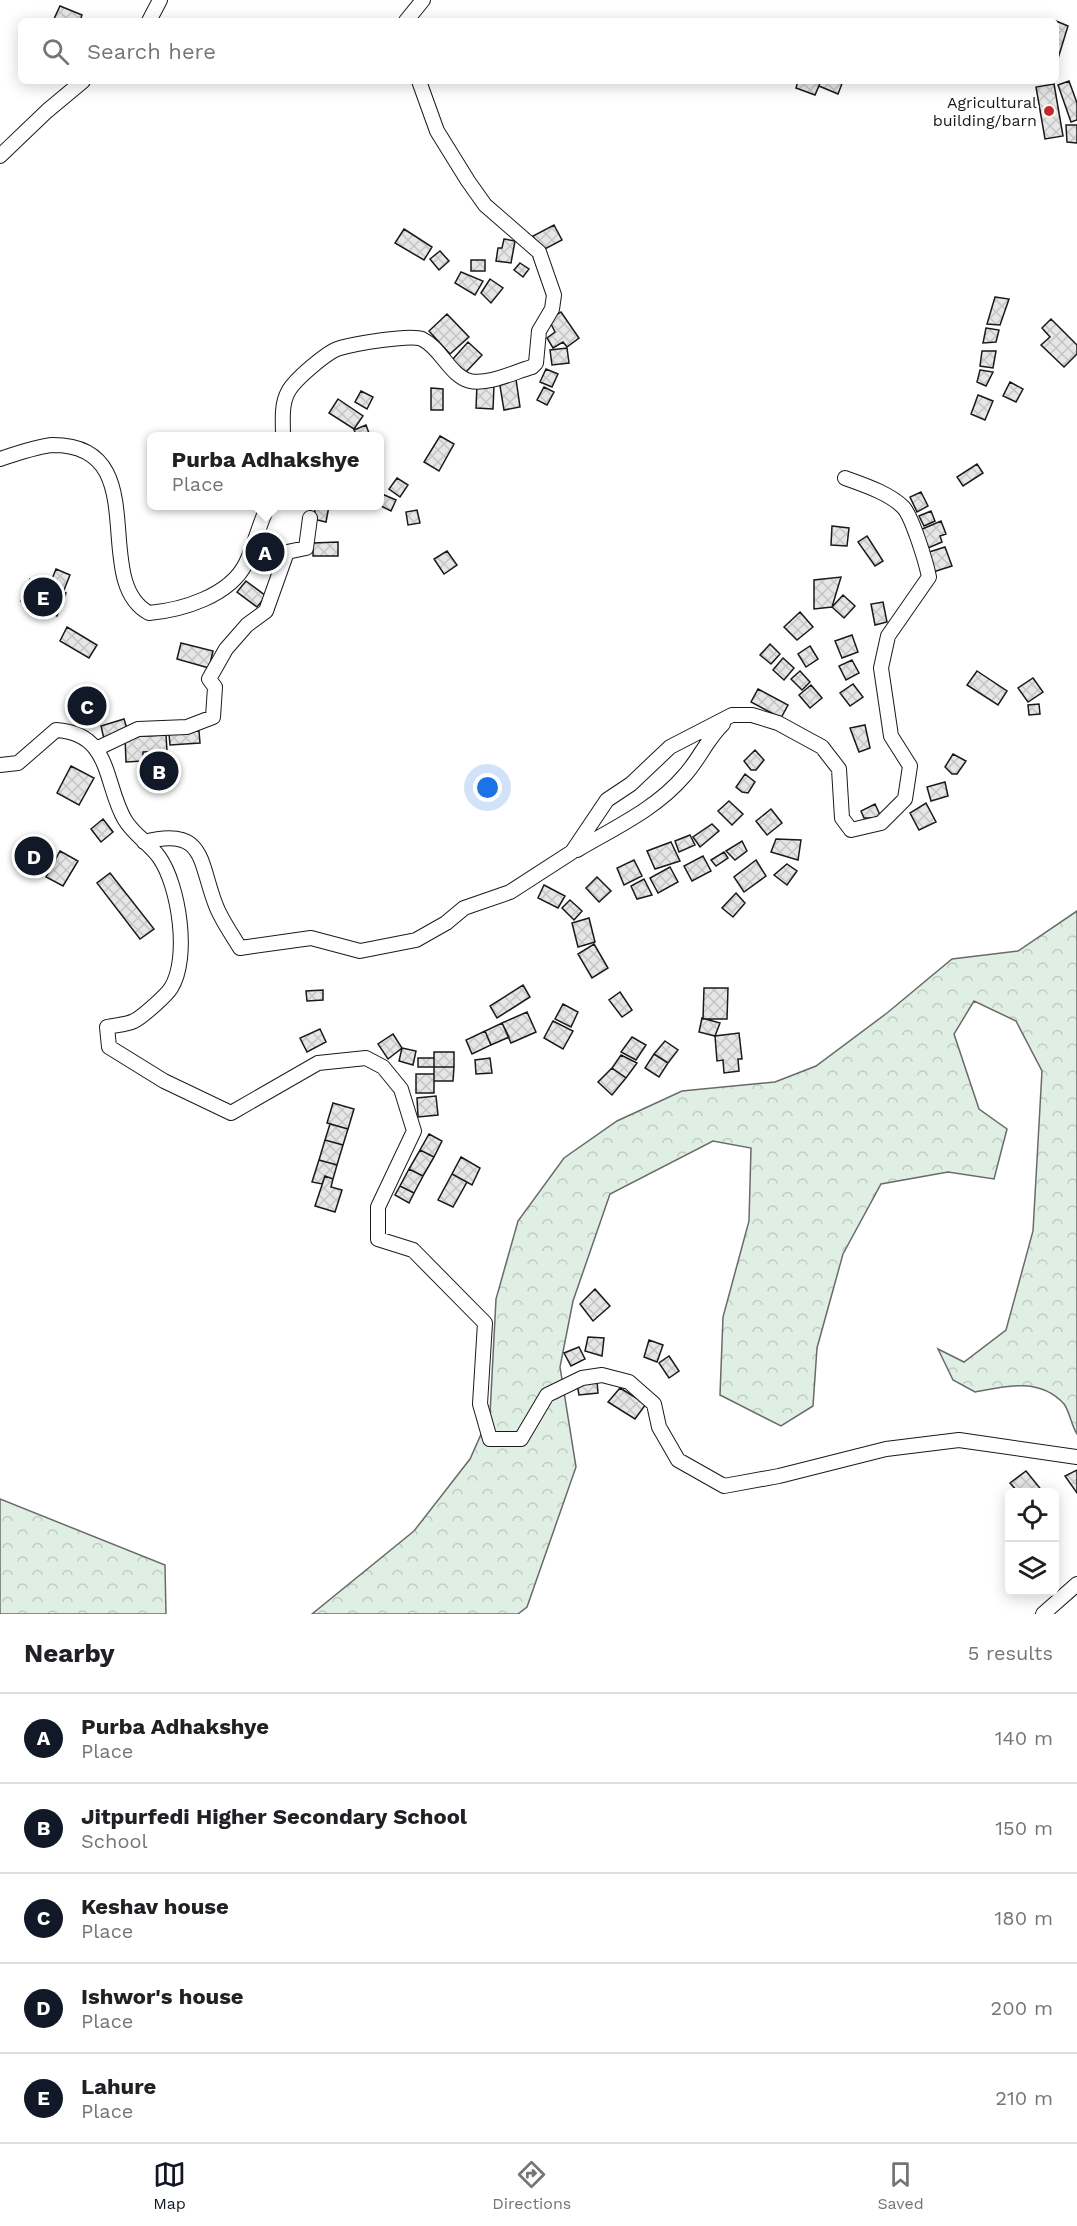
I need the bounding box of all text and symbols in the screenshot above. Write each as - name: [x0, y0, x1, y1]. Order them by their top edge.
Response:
- search box: [18, 18, 1059, 84]
- icon: search: [39, 35, 72, 68]
- text: Search here: [87, 39, 216, 64]
- place label: Agricultural building/barn: [933, 93, 1037, 130]
- marker: Agricultural building/barn: [1042, 104, 1056, 118]
- popup: [147, 432, 384, 510]
- text: Purba Adhakshye: [172, 447, 359, 472]
- text: Place: [172, 472, 224, 496]
- pin: A: [246, 530, 284, 574]
- pin: E: [24, 574, 63, 620]
- pin: C: [68, 684, 106, 728]
- pin: B: [140, 748, 178, 794]
- your location: [473, 773, 502, 802]
- pin: D: [15, 834, 54, 878]
- map controls: [1005, 1488, 1059, 1596]
- button: locate: [1005, 1488, 1059, 1542]
- button: layers: [1005, 1542, 1059, 1596]
- text: Nearby: [24, 1638, 115, 1668]
- text: 5 results: [968, 1641, 1053, 1665]
- text: Purba Adhakshye: [81, 1714, 269, 1739]
- text: A: [37, 1726, 50, 1750]
- text: 140 m: [995, 1726, 1053, 1750]
- text: Place: [81, 1739, 133, 1763]
- text: Jitpurfedi Higher Secondary School: [81, 1804, 467, 1829]
- text: B: [37, 1816, 50, 1840]
- text: 150 m: [995, 1816, 1053, 1840]
- text: School: [81, 1829, 148, 1853]
- text: Keshav house: [81, 1894, 229, 1919]
- text: C: [37, 1906, 50, 1930]
- text: 180 m: [995, 1906, 1053, 1930]
- text: Place: [81, 1919, 133, 1943]
- text: Ishwor's house: [81, 1984, 244, 2009]
- text: D: [36, 1996, 51, 2020]
- text: 200 m: [991, 1996, 1053, 2020]
- text: Place: [81, 2009, 133, 2033]
- text: Lahure: [81, 2074, 156, 2099]
- text: E: [37, 2086, 50, 2110]
- text: 210 m: [995, 2086, 1053, 2110]
- text: Place: [81, 2099, 133, 2123]
- tab: Map: [153, 2158, 186, 2213]
- tab: Directions: [492, 2158, 571, 2213]
- tab: Saved: [877, 2158, 924, 2213]

